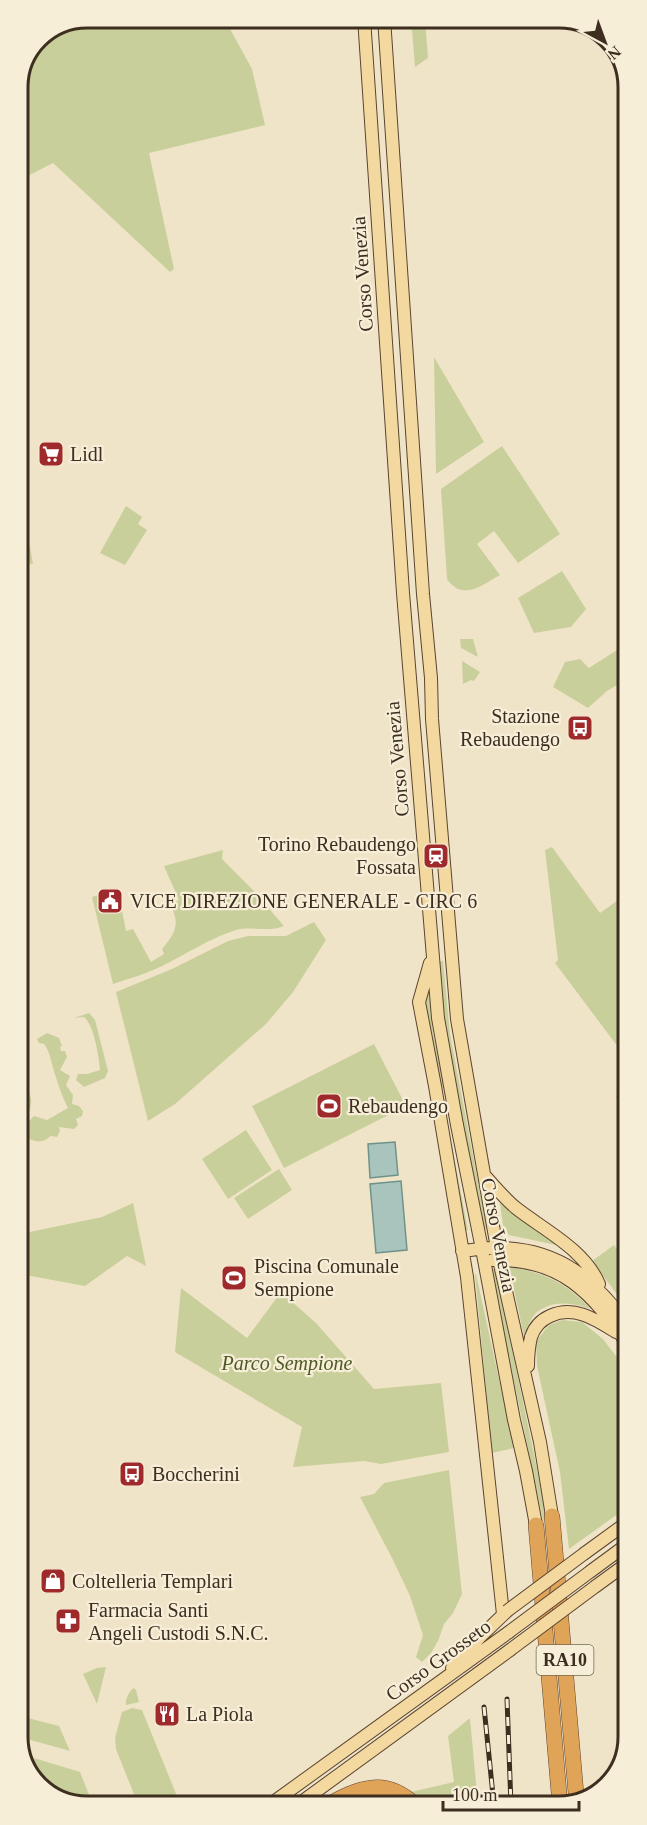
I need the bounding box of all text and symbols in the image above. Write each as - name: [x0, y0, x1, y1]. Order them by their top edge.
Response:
- north arrow: [575, 12, 635, 72]
- text: N: [604, 43, 624, 63]
- street label: Corso Venezia: [347, 215, 377, 332]
- supermarket icon: Lidl: [36, 439, 66, 469]
- place label: Lidl: [70, 443, 104, 465]
- street label: Corso Venezia: [381, 700, 413, 818]
- place label: Stazione Rebaudengo: [460, 705, 560, 751]
- bus stop icon: Stazione Rebaudengo: [565, 713, 595, 743]
- place label: Torino Rebaudengo Fossata: [258, 833, 416, 878]
- station icon: Torino Rebaudengo Fossata: [421, 841, 451, 871]
- public building icon: VICE DIREZIONE GENERALE - CIRC 6: [95, 886, 125, 916]
- place label: VICE DIREZIONE GENERALE - CIRC 6: [130, 890, 477, 912]
- sports icon: Rebaudengo: [314, 1091, 344, 1121]
- place label: Rebaudengo: [348, 1095, 448, 1118]
- street label: Corso Venezia: [477, 1176, 521, 1294]
- place label: Piscina Comunale Sempione: [254, 1255, 399, 1301]
- sports icon: Piscina Comunale Sempione: [219, 1263, 249, 1293]
- park label: Parco Sempione: [221, 1352, 353, 1375]
- bus stop icon: Boccherini: [117, 1459, 147, 1489]
- place label: Boccherini: [152, 1463, 240, 1485]
- shop icon: Coltelleria Templari: [38, 1566, 68, 1596]
- place label: Coltelleria Templari: [72, 1570, 233, 1593]
- place label: Farmacia Santi Angeli Custodi S.N.C.: [88, 1599, 269, 1645]
- pharmacy icon: Farmacia Santi Angeli Custodi S.N.C.: [53, 1606, 83, 1636]
- street label: Corso Grosseto: [381, 1615, 495, 1705]
- road number: RA10: [536, 1645, 594, 1675]
- restaurant icon: La Piola: [152, 1699, 182, 1729]
- place label: La Piola: [186, 1703, 253, 1725]
- scale bar: [443, 1774, 580, 1812]
- text: 100 m: [452, 1785, 498, 1805]

